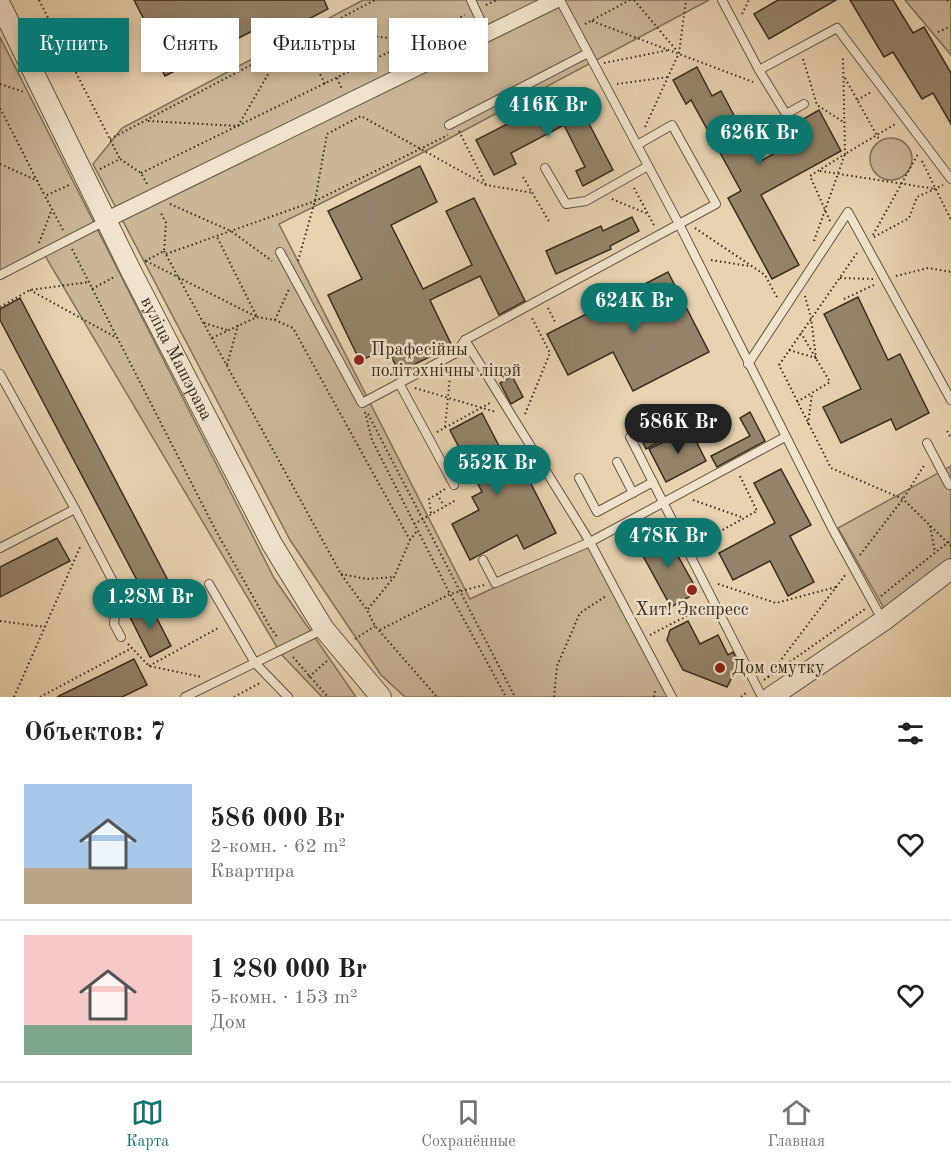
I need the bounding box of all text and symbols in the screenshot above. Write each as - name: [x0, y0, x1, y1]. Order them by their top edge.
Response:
- chip: Купить: [18, 18, 129, 72]
- chip: Снять: [141, 18, 239, 72]
- chip: Фильтры: [251, 18, 377, 72]
- chip: Новое: [389, 18, 488, 72]
- pin: 416K Br: [493, 87, 603, 138]
- text: 416K Br: [509, 96, 587, 116]
- pin: 626K Br: [704, 115, 814, 166]
- text: 626K Br: [720, 124, 798, 144]
- pin: 624K Br: [579, 283, 689, 334]
- text: 624K Br: [595, 292, 673, 312]
- street label: вуліца Машэрава: [137, 294, 216, 423]
- place label: Прафесійны політэхнічны ліцэй: [371, 341, 521, 380]
- marker: Прафесійны політэхнічны ліцэй: [352, 353, 366, 367]
- pin: 586K Br: [623, 404, 733, 455]
- text: 586K Br: [639, 413, 717, 433]
- pin: 552K Br: [442, 445, 552, 496]
- text: 552K Br: [458, 454, 536, 474]
- pin: 478K Br: [613, 518, 723, 569]
- text: 478K Br: [629, 527, 707, 547]
- pin: 1.28M Br: [88, 579, 212, 630]
- marker: Хит! Экспресс: [685, 583, 699, 597]
- text: 1.28M Br: [107, 588, 193, 608]
- place label: Хит! Экспресс: [635, 601, 749, 619]
- place label: Дом смутку: [732, 659, 825, 677]
- marker: Дом смутку: [713, 661, 727, 675]
- icon: filters: [894, 717, 927, 750]
- text: Объектов: 7: [24, 720, 165, 746]
- text: 586 000 Br: [210, 806, 345, 832]
- icon: home: [72, 808, 144, 880]
- icon: heart: [894, 828, 927, 861]
- text: 2-комн. · 62 m²: [210, 837, 346, 857]
- text: Квартира: [210, 862, 295, 882]
- text: 1 280 000 Br: [210, 957, 367, 983]
- icon: home: [72, 959, 144, 1031]
- icon: heart: [894, 979, 927, 1012]
- text: 5-комн. · 153 m²: [210, 988, 358, 1008]
- text: Дом: [210, 1013, 246, 1033]
- tab: Карта: [126, 1096, 169, 1152]
- tab: Сохранённые: [421, 1096, 516, 1152]
- tab: Главная: [768, 1096, 825, 1152]

